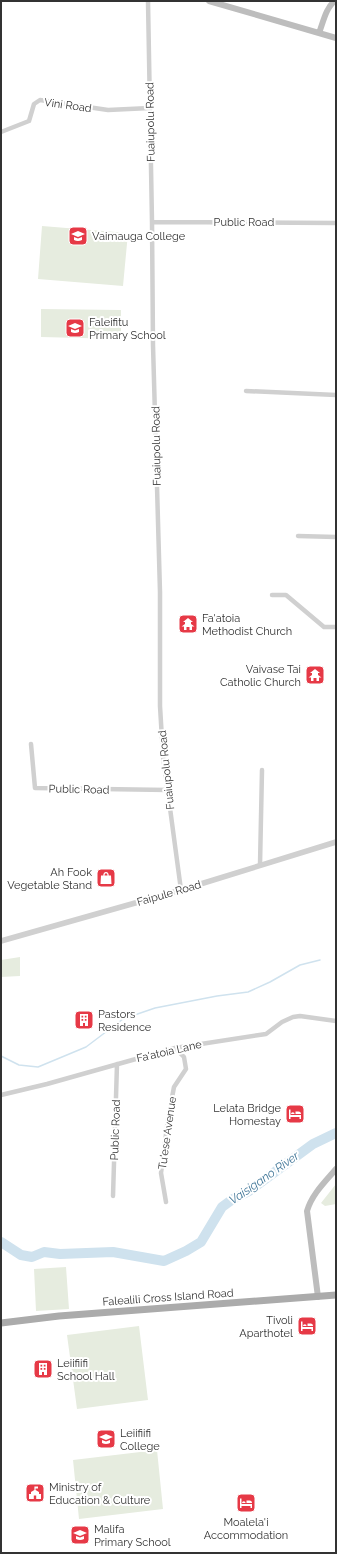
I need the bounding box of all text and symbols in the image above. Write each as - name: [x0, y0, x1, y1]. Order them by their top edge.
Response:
- street label: Fuaiupolu Road: [143, 82, 158, 162]
- street label: Vini Road: [43, 96, 93, 115]
- street label: Public Road: [214, 216, 275, 229]
- school or university icon: Vaimauga College: [67, 225, 89, 247]
- place label: Vaimauga College: [92, 230, 186, 243]
- place label: Faleifitu Primary School: [89, 316, 166, 342]
- school or university icon: Faleifitu Primary School: [64, 317, 86, 339]
- street label: Fuaiupolu Road: [149, 406, 164, 486]
- place label: Fa'atoia Methodist Church: [202, 612, 292, 638]
- temple icon: Fa'atoia Methodist Church: [177, 613, 199, 635]
- place label: Vaivase Tai Catholic Church: [220, 663, 301, 689]
- temple icon: Vaivase Tai Catholic Church: [304, 664, 326, 686]
- street label: Fuaiupolu Road: [156, 730, 177, 810]
- street label: Public Road: [48, 782, 110, 797]
- place label: Ah Fook Vegetable Stand: [7, 866, 92, 892]
- shop icon: Ah Fook Vegetable Stand: [95, 867, 117, 889]
- street label: Faipule Road: [136, 878, 203, 909]
- place label: Pastors Residence: [98, 1008, 152, 1034]
- building icon: Pastors Residence: [73, 1009, 95, 1031]
- street label: Fa'atoia Lane: [135, 1038, 203, 1065]
- street label: Tu'ese Avenue: [156, 1095, 179, 1170]
- street label: Public Road: [108, 1099, 123, 1161]
- place label: Lelata Bridge Homestay: [213, 1102, 282, 1128]
- hotel icon: Lelata Bridge Homestay: [284, 1103, 306, 1125]
- water label: Vaisigano River: [226, 1148, 302, 1207]
- street label: Falealili Cross Island Road: [102, 1286, 234, 1309]
- place label: Tivoli Aparthotel: [239, 1314, 293, 1340]
- hotel icon: Tivoli Aparthotel: [296, 1315, 318, 1337]
- place label: Leiifiifi School Hall: [57, 1357, 115, 1383]
- building icon: Leiifiifi School Hall: [32, 1358, 54, 1380]
- place label: Leiifiifi College: [120, 1427, 160, 1453]
- school or university icon: Leiifiifi College: [95, 1428, 117, 1450]
- place label: Ministry of Education & Culture: [49, 1481, 151, 1507]
- public building icon: Ministry of Education & Culture: [24, 1482, 46, 1504]
- hotel icon: Moalela'i Accommodation: [235, 1492, 257, 1514]
- place label: Moalela'i Accommodation: [204, 1516, 288, 1542]
- place label: Malifa Primary School: [94, 1523, 171, 1549]
- school or university icon: Malifa Primary School: [69, 1524, 91, 1546]

